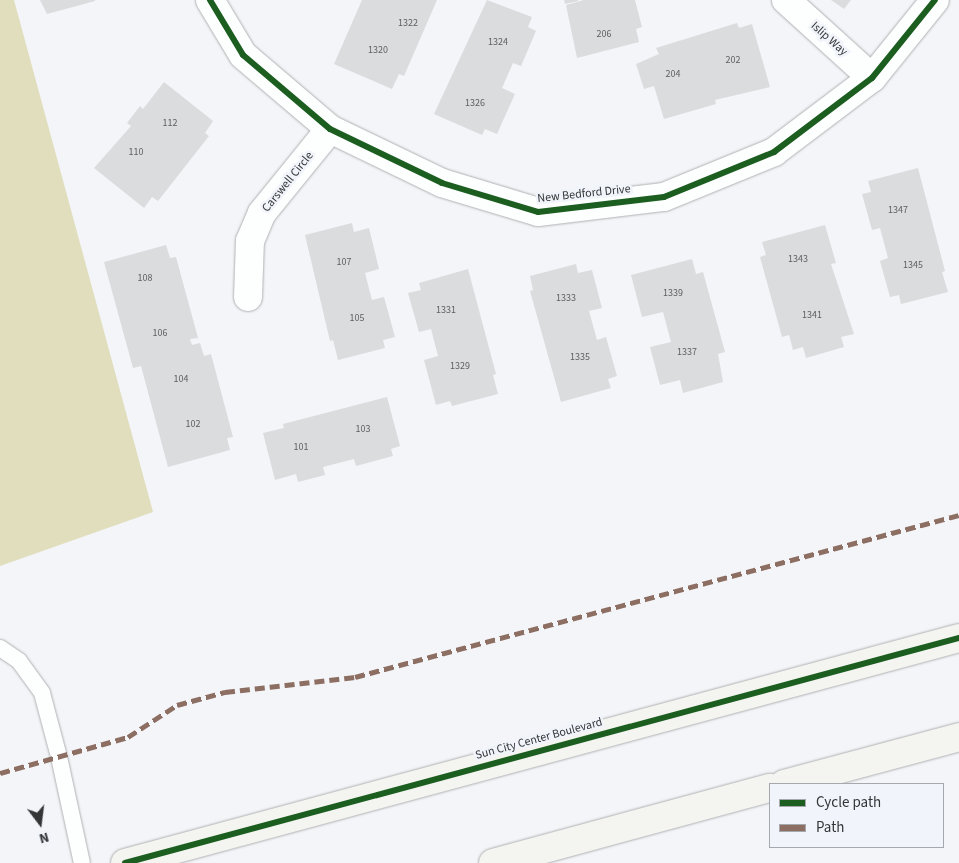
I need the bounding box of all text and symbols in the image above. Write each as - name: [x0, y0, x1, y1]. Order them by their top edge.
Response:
- house number: 1322: [398, 18, 418, 30]
- street label: Islip Way: [808, 19, 850, 59]
- house number: 206: [597, 29, 611, 41]
- house number: 1324: [488, 37, 508, 49]
- house number: 1320: [368, 45, 388, 57]
- house number: 202: [726, 55, 740, 67]
- house number: 204: [666, 69, 680, 81]
- house number: 1326: [465, 98, 485, 110]
- house number: 112: [163, 118, 177, 130]
- house number: 110: [129, 147, 143, 159]
- street label: Carswell Circle: [259, 149, 317, 215]
- street label: New Bedford Drive: [537, 182, 631, 206]
- house number: 1347: [888, 205, 908, 217]
- house number: 1343: [788, 254, 808, 266]
- house number: 107: [337, 257, 351, 269]
- house number: 1345: [903, 260, 923, 272]
- house number: 108: [138, 273, 152, 285]
- house number: 1339: [663, 288, 683, 300]
- house number: 1333: [556, 293, 576, 305]
- house number: 1331: [436, 305, 456, 317]
- house number: 1341: [802, 310, 822, 322]
- house number: 105: [350, 313, 364, 325]
- house number: 106: [153, 328, 167, 340]
- house number: 1337: [677, 347, 697, 359]
- house number: 1335: [570, 352, 590, 364]
- house number: 1329: [450, 361, 470, 373]
- house number: 104: [174, 374, 188, 386]
- house number: 102: [186, 419, 200, 431]
- house number: 103: [356, 424, 370, 436]
- house number: 101: [294, 442, 308, 454]
- street label: Sun City Center Boulevard: [474, 715, 604, 763]
- legend: [769, 783, 944, 848]
- text: Cycle path: [816, 792, 881, 813]
- north arrow: [15, 798, 65, 848]
- text: Path: [816, 817, 844, 838]
- text: N: [37, 827, 51, 848]

